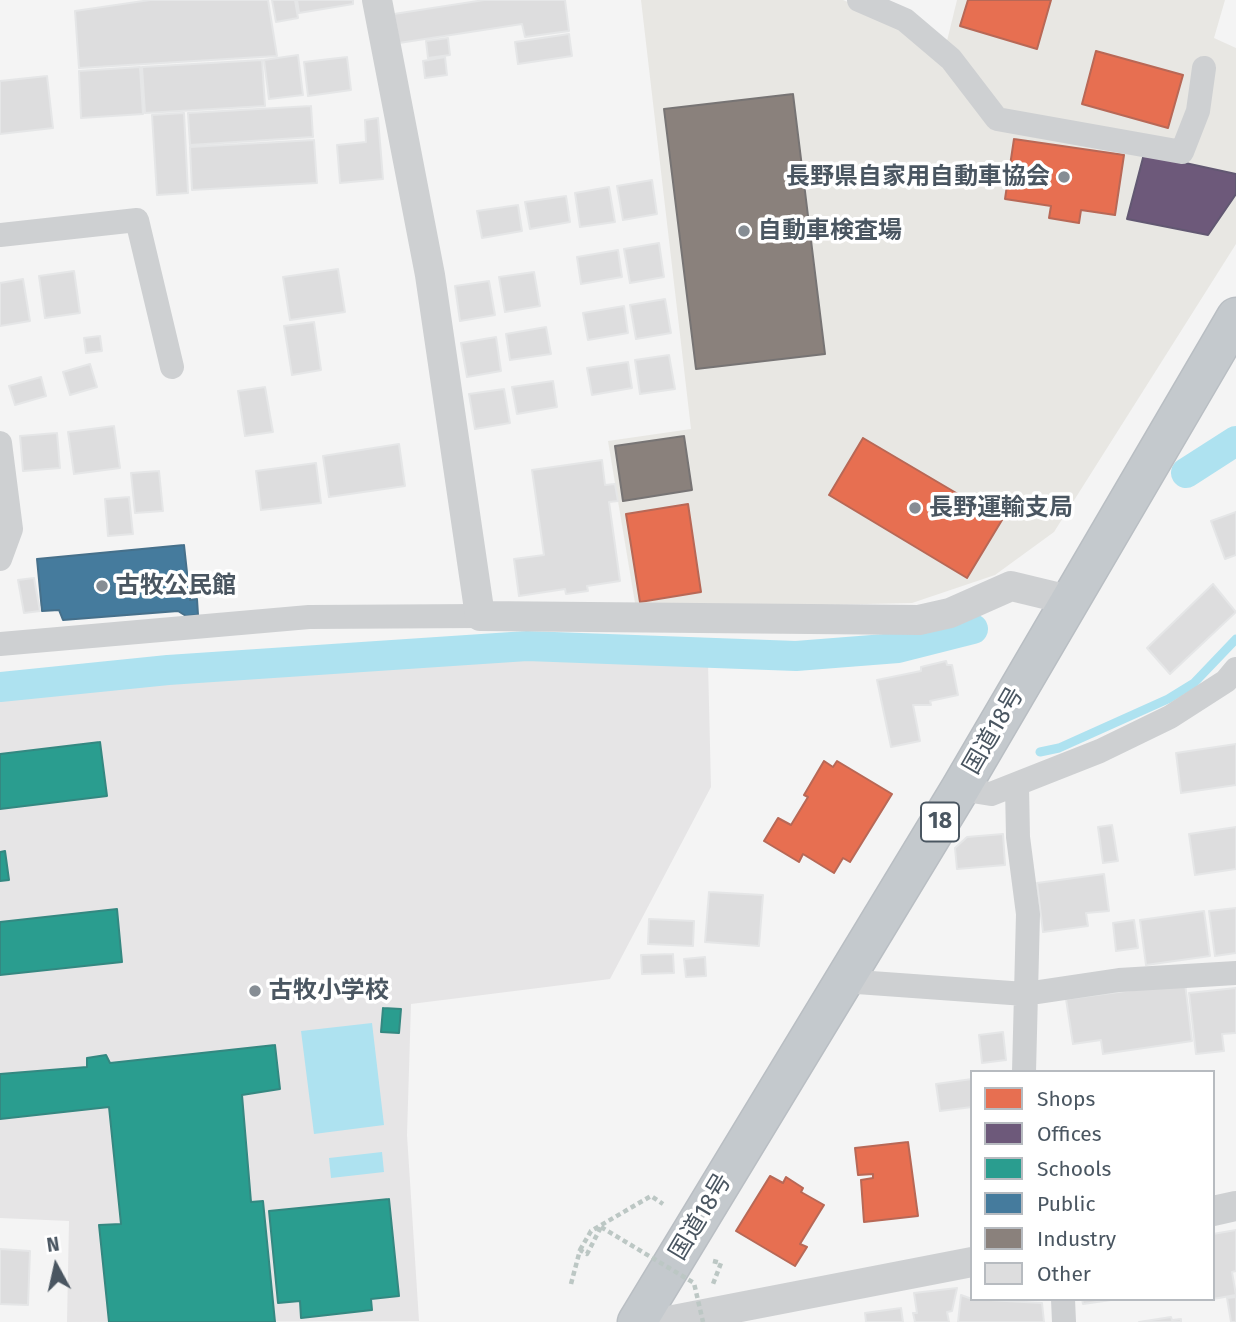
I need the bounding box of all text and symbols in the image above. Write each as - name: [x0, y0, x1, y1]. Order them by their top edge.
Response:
- place label: 長野県自家用自動車協会: [786, 163, 1050, 191]
- marker: 長野県自家用自動車協会: [1056, 169, 1072, 185]
- place label: 自動車検査場: [758, 217, 902, 245]
- marker: 自動車検査場: [736, 223, 752, 239]
- place label: 長野運輸支局: [929, 494, 1073, 522]
- marker: 長野運輸支局: [907, 500, 923, 516]
- place label: 古牧公民館: [116, 572, 236, 600]
- marker: 古牧公民館: [94, 578, 110, 594]
- street label: 国道18号: [958, 682, 1030, 780]
- road number: 18: [921, 802, 959, 842]
- place label: 古牧小学校: [269, 977, 389, 1005]
- marker: 古牧小学校: [247, 983, 263, 999]
- legend: [970, 1070, 1215, 1301]
- text: Shops: [1037, 1086, 1095, 1112]
- text: Offices: [1037, 1121, 1102, 1147]
- text: Schools: [1037, 1156, 1111, 1182]
- street label: 国道18号: [664, 1169, 738, 1265]
- text: Public: [1037, 1191, 1095, 1217]
- text: Industry: [1037, 1226, 1116, 1252]
- north arrow: [21, 1231, 91, 1301]
- text: N: [45, 1232, 61, 1257]
- text: Other: [1037, 1261, 1091, 1287]

